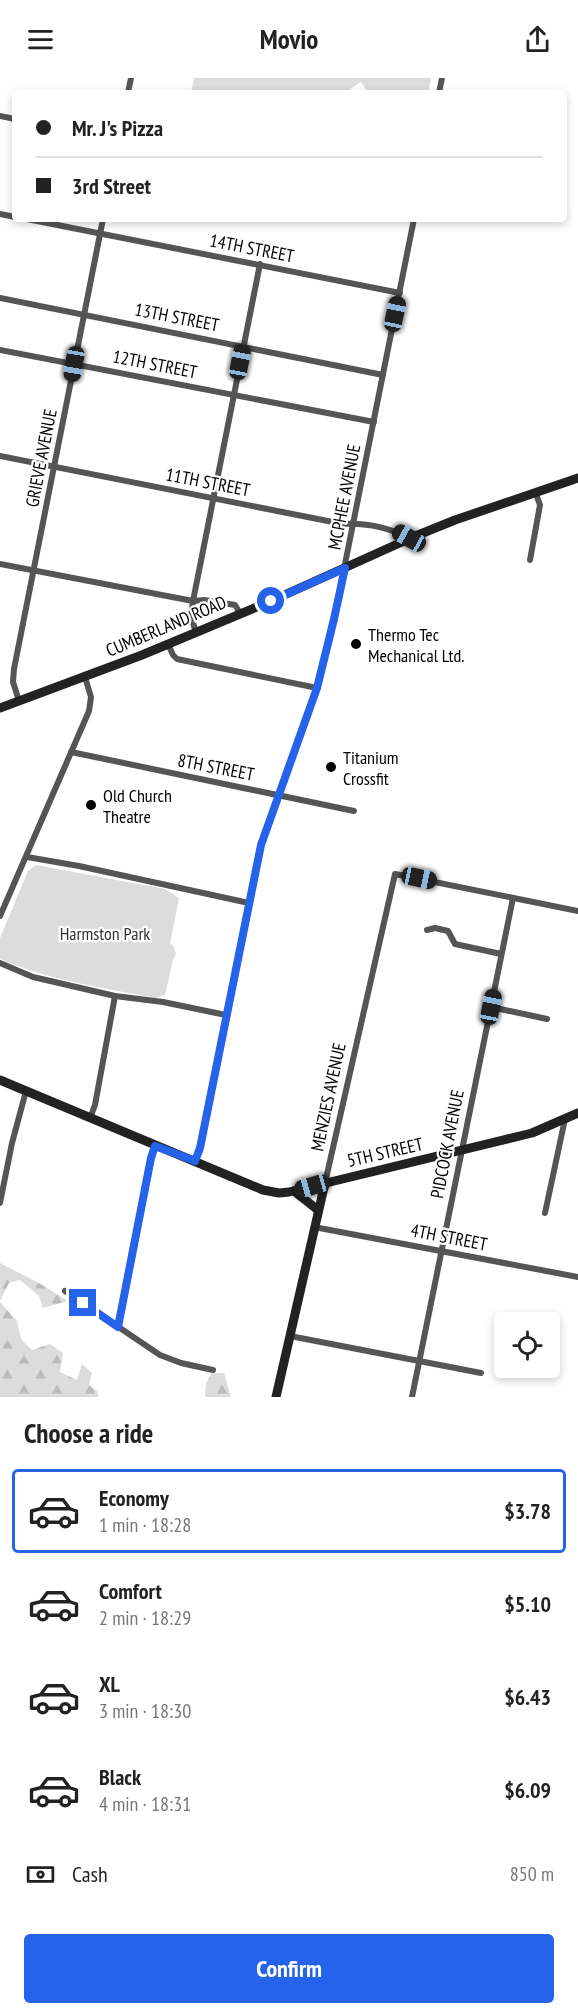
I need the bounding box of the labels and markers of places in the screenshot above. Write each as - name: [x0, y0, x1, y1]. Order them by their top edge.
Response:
- place label: Thermo Tec Mechanical Ltd.: [368, 623, 465, 667]
- marker: Thermo Tec Mechanical Ltd.: [349, 637, 363, 651]
- place label: Titanium Crossfit: [343, 746, 398, 790]
- marker: Titanium Crossfit: [324, 760, 338, 774]
- place label: Old Church Theatre: [103, 784, 172, 828]
- marker: Old Church Theatre: [84, 798, 98, 812]

